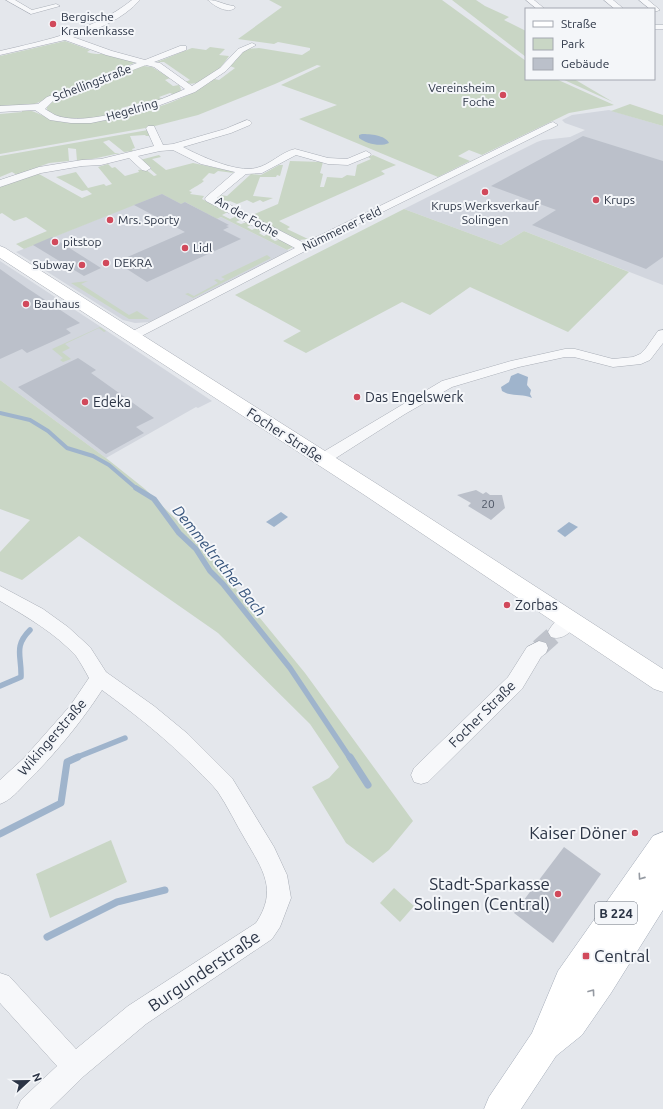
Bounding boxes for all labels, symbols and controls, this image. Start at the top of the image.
legend [525,8,655,80]
place label: Bergische Krankenkasse [61,10,134,37]
text: Straße [561,17,597,30]
marker: Bergische Krankenkasse [48,19,58,29]
text: Park [561,37,585,50]
text: Gebäude [561,57,609,70]
street label: Schellingstraße [51,62,133,103]
place label: Vereinsheim Foche [428,81,495,108]
marker: Vereinsheim Foche [498,90,508,100]
street label: Hegelring [105,96,159,123]
marker: Krups Werksverkauf Solingen [480,187,490,197]
place label: Krups [604,193,635,206]
street label: An der Foche [213,194,281,239]
marker: Krups [591,195,601,205]
place label: Krups Werksverkauf Solingen [431,199,539,226]
street label: Nümmener Feld [300,204,384,253]
place label: Mrs. Sporty [118,213,179,226]
marker: Mrs. Sporty [105,215,115,225]
place label: pitstop [63,235,102,248]
marker: pitstop [50,237,60,247]
place label: Lidl [193,241,212,254]
marker: Lidl [180,243,190,253]
place label: DEKRA [114,256,152,269]
place label: Subway [33,258,74,271]
marker: DEKRA [101,258,111,268]
marker: Subway [77,260,87,270]
place label: Bauhaus [34,297,80,310]
marker: Bauhaus [21,299,31,309]
place label: Das Engelswerk [365,389,464,405]
marker: Das Engelswerk [352,392,362,402]
place label: Edeka [93,394,131,410]
marker: Edeka [80,397,90,407]
street label: Focher Straße [244,404,326,466]
house number: 20 [481,497,495,510]
water label: Demmeltrather Bach [169,502,269,620]
place label: Zorbas [515,597,558,613]
marker: Zorbas [502,600,512,610]
street label: Focher Straße [445,677,519,751]
street label: Wikingerstraße [14,695,90,779]
place label: Kaiser Döner [529,823,628,842]
marker: Kaiser Döner [630,828,640,838]
one-way arrow [638,873,646,880]
place label: Stadt-Sparkasse Solingen (Central) [414,874,550,914]
marker: Stadt-Sparkasse Solingen (Central) [553,889,563,899]
road number: B 224 [595,902,637,924]
street label: Burgunderstraße [144,926,263,1015]
place label: Central [594,946,650,965]
marker: Central [581,951,591,961]
one-way arrow [588,989,595,996]
north arrow [8,1061,48,1101]
text: N [30,1071,44,1083]

